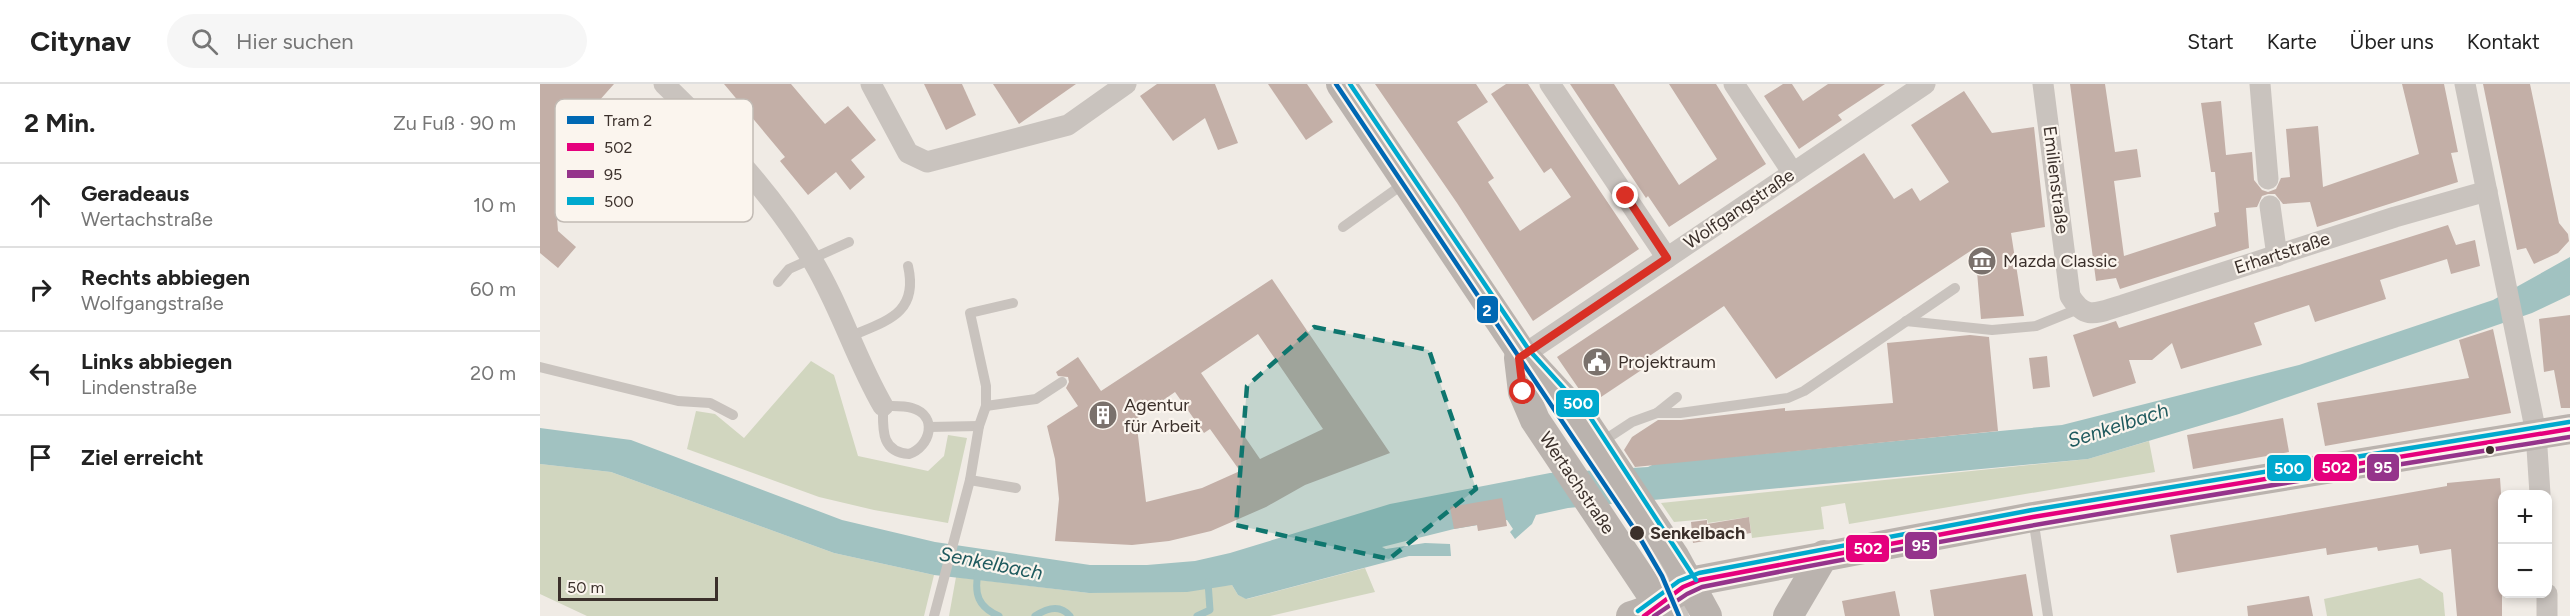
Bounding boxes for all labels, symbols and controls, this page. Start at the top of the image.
search box [167,14,587,68]
text: Citynav [30,24,131,58]
icon: search [188,25,221,58]
text: Hier suchen [236,28,354,55]
text: Start [2187,29,2234,54]
text: Karte [2267,29,2317,54]
text: Über uns [2350,29,2434,54]
text: Kontakt [2467,29,2540,54]
legend [555,99,753,222]
text: 2 Min. [24,107,96,139]
text: Zu Fuß · 90 m [393,111,516,135]
text: Tram 2 [604,111,652,130]
street label: Emilienstraße [2038,125,2074,235]
text: 502 [604,138,632,157]
street label: Wolfgangstraße [1680,164,1798,254]
text: 95 [604,165,622,184]
text: Geradeaus [81,180,189,207]
route end [1612,182,1638,208]
icon: ahead [24,189,57,222]
text: 500 [604,192,634,211]
text: 10 m [473,193,516,217]
text: Wertachstraße [81,207,213,231]
street label: Erhartstraße [2231,227,2333,279]
museum icon: Mazda Classic [1966,245,1998,277]
place label: Mazda Classic [2003,250,2117,272]
text: Rechts abbiegen [81,264,250,291]
icon: right [24,273,57,306]
text: 60 m [470,277,516,301]
text: Wolfgangstraße [81,291,224,315]
line badge: 2 [1476,295,1499,324]
text: 2 [1482,301,1492,320]
public building icon: Projektraum [1581,346,1613,378]
text: Links abbiegen [81,348,232,375]
place label: Projektraum [1618,351,1716,373]
icon: left [24,357,57,390]
text: 20 m [470,361,516,385]
text: Lindenstraße [81,375,197,399]
route start [1509,378,1535,404]
line badge: 500 [1555,389,1600,418]
place label: Agentur für Arbeit [1124,394,1201,437]
text: 500 [1563,394,1593,413]
water label: Senkelbach [2064,397,2172,453]
building icon: Agentur für Arbeit [1087,399,1119,431]
street label: Wertachstraße [1535,428,1619,538]
icon: arrive [24,441,57,474]
text: Ziel erreicht [81,444,204,471]
unlabelled marker [2484,444,2496,456]
line badge: 502 [2313,453,2358,482]
line badge: 95 [2366,453,2400,482]
line badge: 500 [2266,454,2312,482]
text: 502 [2322,458,2350,477]
text: 95 [2374,458,2392,477]
text: 500 [2274,459,2304,478]
map controls [2498,490,2552,598]
button: + [2498,490,2552,544]
place label: Senkelbach [1650,522,1745,544]
marker: Senkelbach [1628,524,1646,542]
line badge: 95 [1904,531,1938,560]
line badge: 502 [1845,534,1890,563]
text: 95 [1912,536,1930,555]
text: 502 [1854,539,1882,558]
water label: Senkelbach [937,541,1045,585]
button: − [2498,544,2552,598]
scale bar [558,574,718,602]
text: 50 m [567,578,604,597]

